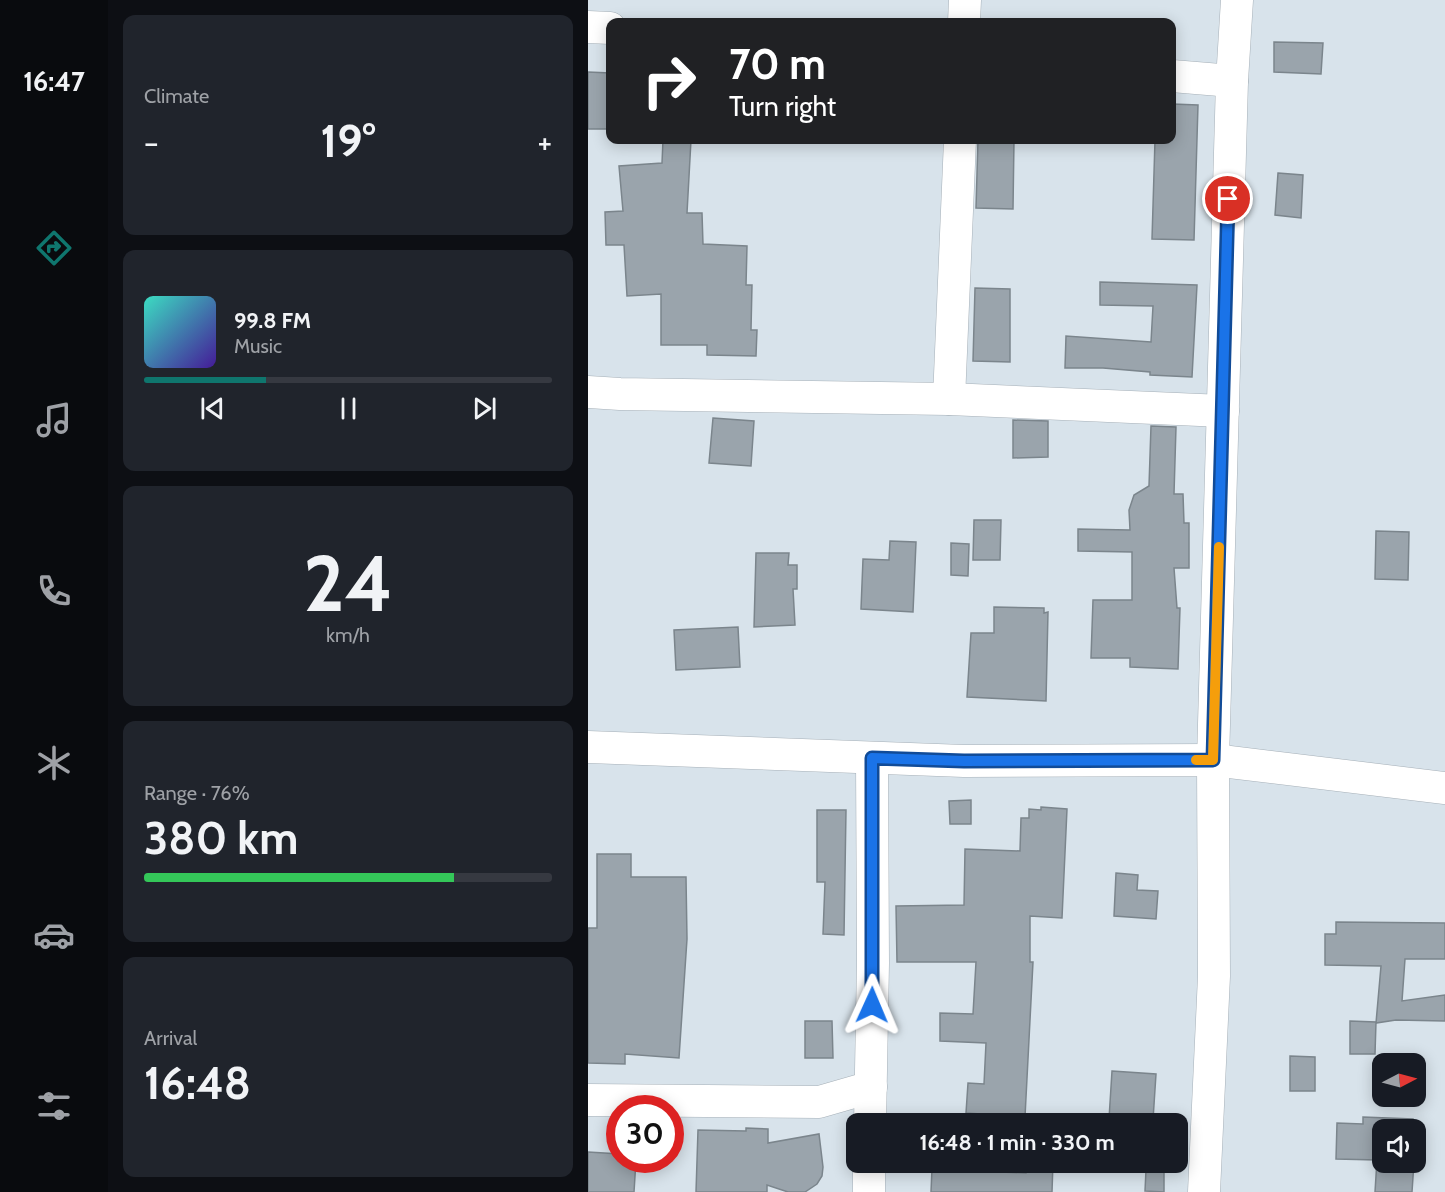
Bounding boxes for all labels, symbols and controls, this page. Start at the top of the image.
text: 70 m [729,38,826,90]
icon: right [630,42,708,120]
text: 16:47 [23,65,85,98]
text: Climate [144,84,209,108]
text: Turn right [729,90,836,123]
text: 19° [321,114,375,168]
text: − [144,122,159,162]
text: + [537,122,552,162]
pin [1202,173,1253,224]
icon: arrive [1211,182,1244,215]
icon: directions [33,227,75,269]
text: 99.8 FM [234,307,311,334]
text: Music [234,334,282,358]
icon: previous [196,392,229,425]
icon: pause [332,392,365,425]
icon: next [468,392,501,425]
icon: music [33,399,75,441]
text: 24 [303,536,393,631]
icon: phone [33,570,75,612]
text: km/h [326,623,370,647]
icon: climate [33,742,75,784]
text: Range · 76% [144,781,250,805]
text: 380 km [144,811,298,865]
icon: car [33,914,75,956]
position arrow [840,973,904,1037]
text: Arrival [144,1026,197,1050]
north arrow [1372,1053,1426,1107]
map controls [1372,1053,1426,1173]
text: 16:48 [144,1056,251,1110]
icon: filters [33,1085,75,1127]
speed limit sign: 30 [606,1095,684,1173]
button: sound [1372,1119,1426,1173]
text: 16:48 · 1 min · 330 m [919,1129,1115,1156]

